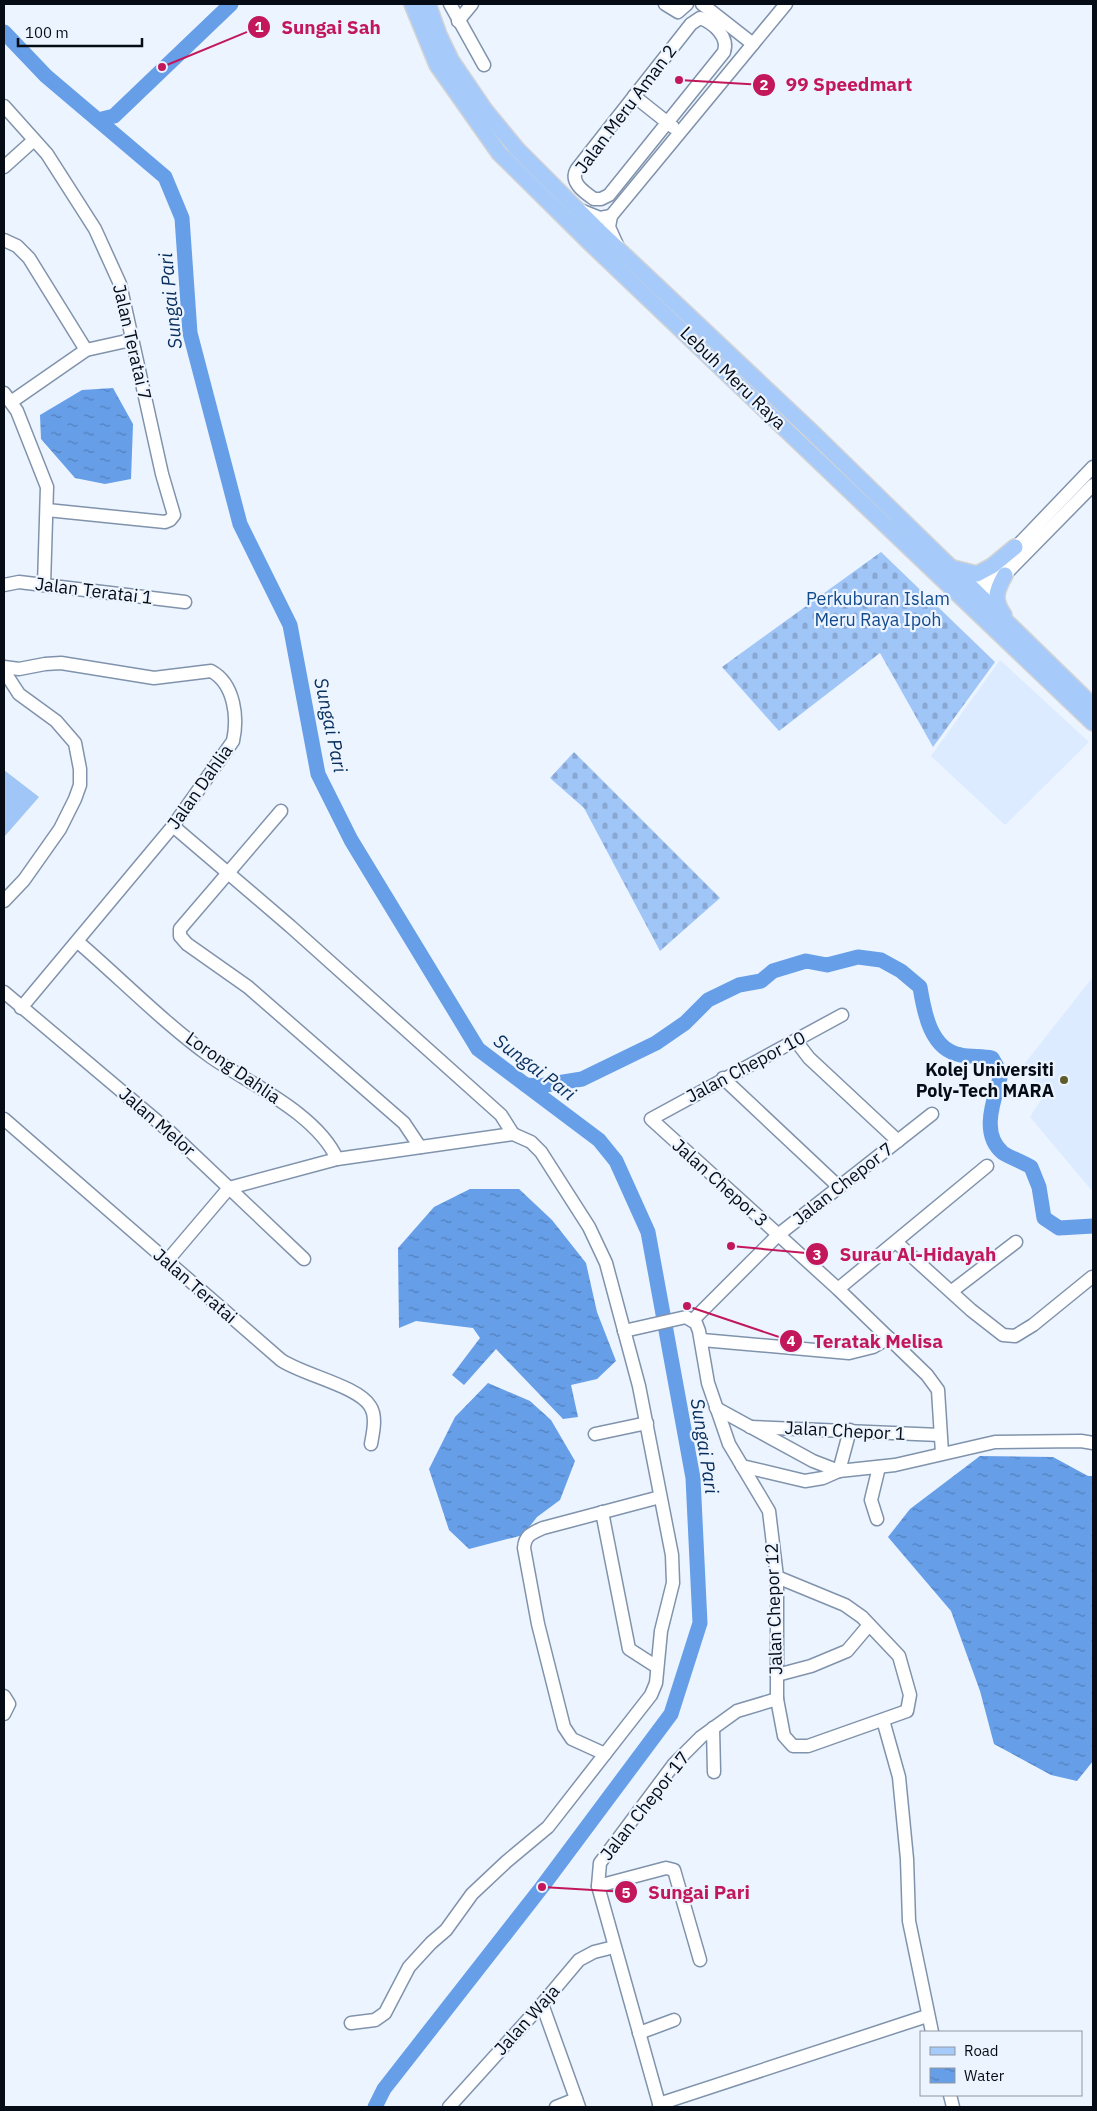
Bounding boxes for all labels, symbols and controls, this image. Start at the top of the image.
callout: Sungai Sah [246,10,391,44]
scale bar [18,15,141,47]
text: Sungai Sah [281,15,381,39]
text: 1 [254,17,264,36]
text: 100 m [25,23,69,42]
street label: Jalan Meru Aman 2 [570,40,682,178]
callout: 99 Speedmart [751,68,923,102]
text: 99 Speedmart [786,72,912,96]
text: 2 [759,75,769,94]
water label: Sungai Pari [153,251,187,350]
street label: Jalan Teratai 7 [108,282,157,402]
street label: Lebuh Meru Raya [675,321,791,434]
street label: Jalan Teratai 1 [34,572,154,609]
park label: Perkuburan Islam Meru Raya Ipoh [806,587,950,631]
water label: Sungai Pari [309,675,353,776]
street label: Jalan Dahlia [162,739,238,834]
street label: Jalan Chepor 10 [682,1025,809,1108]
street label: Lorong Dahlia [181,1027,285,1109]
water label: Sungai Pari [489,1028,582,1106]
place label: Kolej Universiti Poly-Tech MARA [916,1058,1054,1102]
marker: Kolej Universiti Poly-Tech MARA [1058,1074,1070,1086]
street label: Jalan Melor [114,1082,201,1161]
street label: Jalan Chepor 3 [668,1134,773,1232]
street label: Jalan Chepor 7 [788,1137,898,1230]
callout: Surau Al-Hidayah [805,1237,1006,1271]
text: Surau Al-Hidayah [840,1242,996,1266]
street label: Jalan Teratai [149,1243,242,1328]
text: 3 [812,1245,822,1264]
callout: Teratak Melisa [778,1324,953,1358]
text: Teratak Melisa [813,1329,943,1353]
text: 4 [786,1331,796,1350]
water label: Sungai Pari [686,1396,725,1496]
street label: Jalan Chepor 1 [784,1416,906,1445]
street label: Jalan Chepor 12 [760,1543,787,1675]
street label: Jalan Chepor 17 [595,1747,694,1865]
callout: Sungai Pari [613,1875,760,1909]
text: Sungai Pari [648,1880,750,1904]
text: 5 [621,1883,631,1902]
street label: Jalan Waja [489,1979,565,2060]
legend [920,2031,1082,2096]
text: Road [964,2041,999,2060]
text: Water [964,2066,1005,2085]

